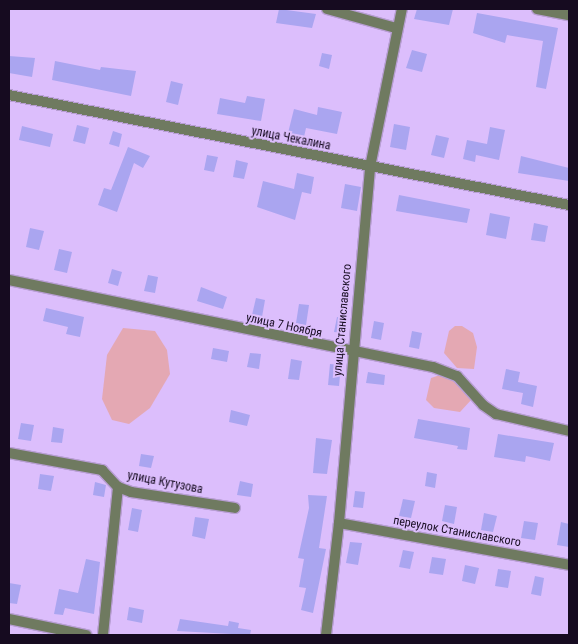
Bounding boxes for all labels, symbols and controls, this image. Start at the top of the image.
street label: улица Чекалина [250,124,332,154]
street label: улица Станиславского [331,263,355,377]
street label: улица 7 Ноября [245,311,323,341]
street label: улица Кутузова [126,469,204,497]
street label: переулок Станиславского [392,514,522,550]

